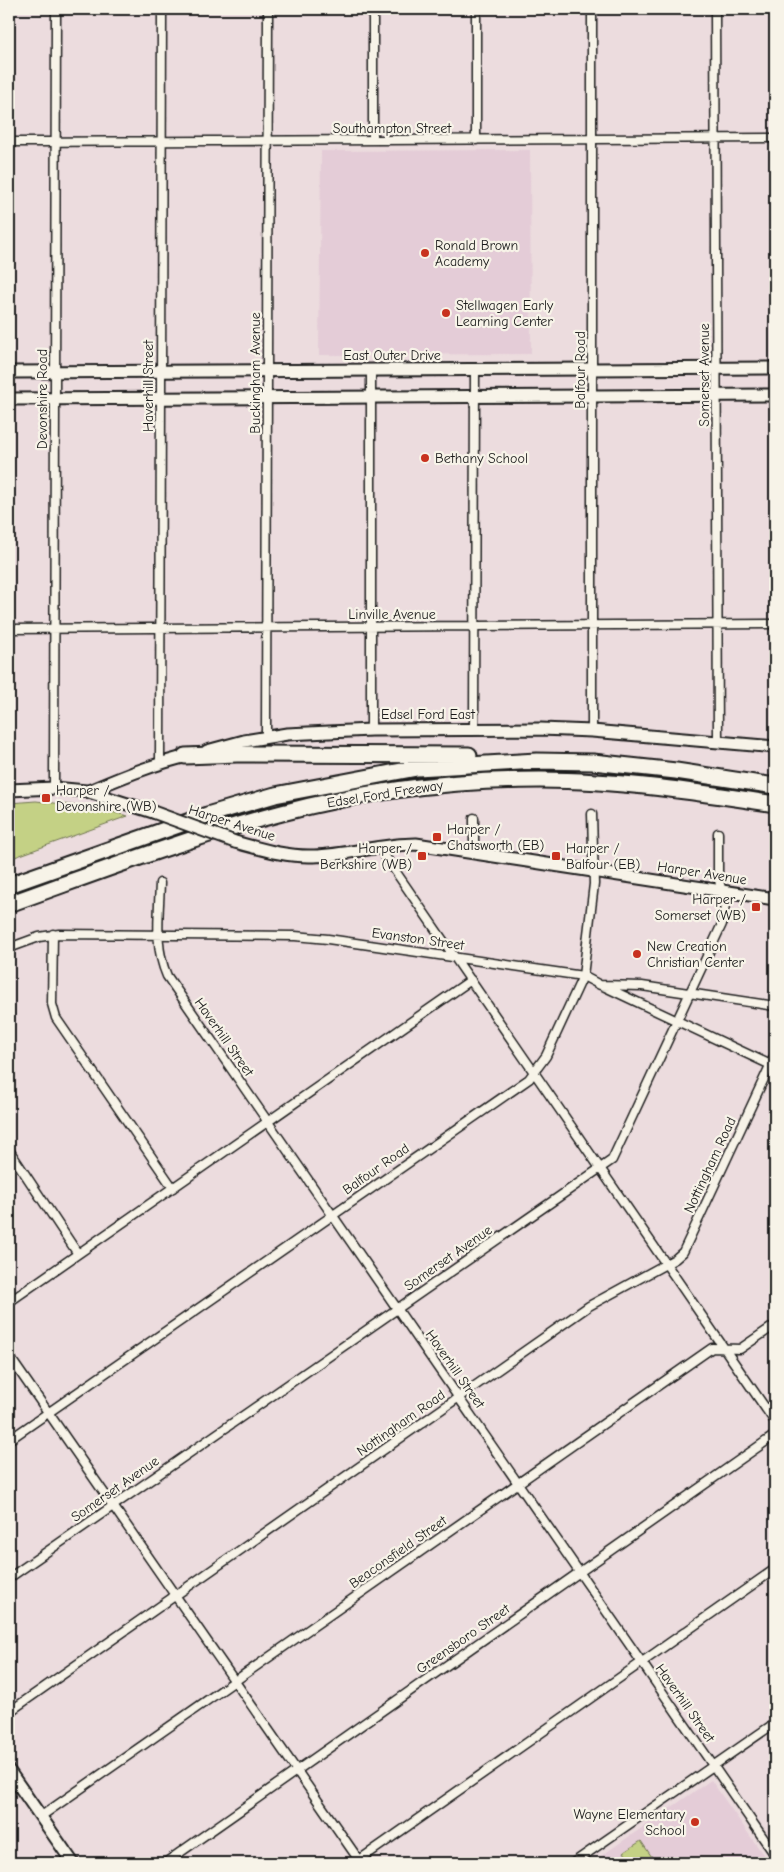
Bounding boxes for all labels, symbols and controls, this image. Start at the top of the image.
street label: Southampton Street [333,120,452,137]
place label: Ronald Brown Academy [435,237,518,270]
marker: Ronald Brown Academy [419,247,431,259]
place label: Stellwagen Early Learning Center [456,297,554,330]
marker: Stellwagen Early Learning Center [440,307,452,319]
street label: Buckingham Avenue [247,312,264,434]
street label: Somerset Avenue [696,323,713,427]
street label: Balfour Road [572,331,589,409]
street label: Haverhill Street [140,339,157,432]
street label: East Outer Drive [343,347,441,364]
street label: Devonshire Road [34,349,51,449]
place label: Bethany School [435,450,528,467]
marker: Bethany School [419,452,431,464]
street label: Linville Avenue [348,606,436,623]
street label: Edsel Ford East [381,706,476,723]
street label: Edsel Ford Freeway [326,776,445,812]
place label: Harper / Devonshire (WB) [56,782,157,815]
marker: Harper / Devonshire (WB) [40,792,52,804]
street label: Harper Avenue [186,801,278,845]
place label: Harper / Chatsworth (EB) [447,821,544,854]
marker: Harper / Chatsworth (EB) [431,831,443,843]
place label: Harper / Berkshire (WB) [320,840,412,873]
place label: Harper / Balfour (EB) [566,840,640,873]
marker: Harper / Berkshire (WB) [416,850,428,862]
marker: Harper / Balfour (EB) [550,850,562,862]
street label: Harper Avenue [656,858,748,888]
place label: Harper / Somerset (WB) [655,891,746,924]
marker: Harper / Somerset (WB) [750,901,762,913]
street label: Evanston Street [371,924,466,954]
place label: New Creation Christian Center [647,938,744,971]
marker: New Creation Christian Center [631,948,643,960]
street label: Haverhill Street [191,994,258,1080]
street label: Nottingham Road [680,1114,740,1216]
street label: Balfour Road [339,1140,413,1198]
street label: Somerset Avenue [401,1221,495,1295]
street label: Haverhill Street [422,1326,489,1412]
street label: Nottingham Road [354,1386,448,1460]
street label: Somerset Avenue [68,1452,162,1526]
street label: Beaconsfield Street [346,1511,451,1592]
street label: Greensboro Street [413,1600,514,1678]
street label: Haverhill Street [652,1660,719,1746]
place label: Wayne Elementary School [573,1806,686,1839]
marker: Wayne Elementary School [689,1816,701,1828]

